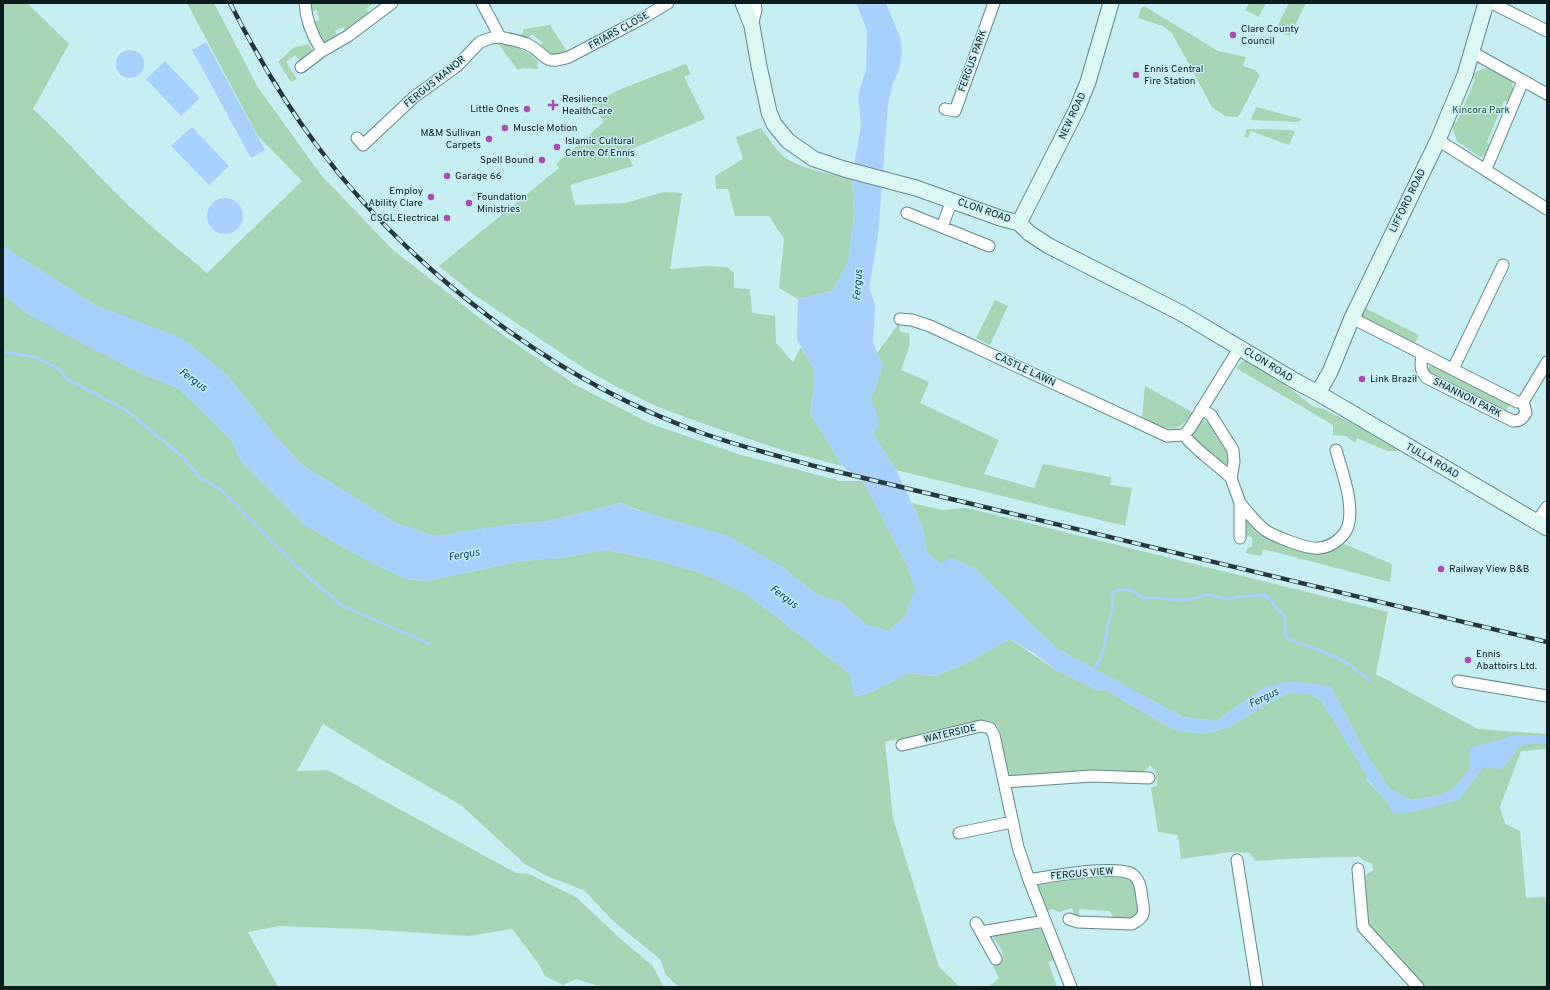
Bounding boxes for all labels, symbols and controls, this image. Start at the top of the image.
street label: FRIARS CLOSE [586,9,652,53]
place label: Clare County Council [1241,23,1299,48]
street label: FERGUS PARK [956,28,990,94]
marker: Clare County Council [1228,30,1238,40]
street label: FERGUS MANOR [402,53,468,111]
place label: Ennis Central Fire Station [1144,63,1203,88]
marker: Ennis Central Fire Station [1131,70,1141,80]
street label: NEW ROAD [1056,90,1090,142]
place label: Resilience HealthCare [562,93,612,118]
marker: Resilience HealthCare [547,99,559,111]
place label: Little Ones [470,103,519,116]
marker: Little Ones [522,104,532,114]
park label: Kincora Park [1452,104,1510,117]
place label: Muscle Motion [513,122,577,135]
marker: Muscle Motion [500,123,510,133]
place label: M&M Sullivan Carpets [420,127,481,152]
marker: M&M Sullivan Carpets [484,134,494,144]
place label: Islamic Cultural Centre Of Ennis [565,135,635,160]
marker: Islamic Cultural Centre Of Ennis [552,142,562,152]
place label: Spell Bound [480,154,534,167]
marker: Spell Bound [537,155,547,165]
street label: LIFFORD ROAD [1387,167,1429,235]
place label: Garage 66 [455,170,502,183]
marker: Garage 66 [442,171,452,181]
place label: Employ Ability Clare [368,185,423,210]
place label: Foundation Ministries [477,191,527,216]
marker: Employ Ability Clare [426,192,436,202]
street label: CLON ROAD [956,196,1013,226]
marker: Foundation Ministries [464,198,474,208]
place label: CSGL Electrical [370,212,439,225]
marker: CSGL Electrical [442,213,452,223]
water label: Fergus [850,268,866,301]
street label: CLON ROAD [1241,345,1295,385]
street label: CASTLE LAWN [992,350,1058,390]
water label: Fergus [176,365,211,396]
place label: Link Brazil [1370,373,1417,386]
marker: Link Brazil [1357,374,1367,384]
street label: SHANNON PARK [1431,375,1504,421]
street label: TULLA ROAD [1403,440,1461,482]
water label: Fergus [447,545,482,565]
place label: Railway View B&B [1449,563,1529,576]
marker: Railway View B&B [1436,564,1446,574]
water label: Fergus [767,582,802,613]
place label: Ennis Abattoirs Ltd. [1476,648,1537,673]
marker: Ennis Abattoirs Ltd. [1463,655,1473,665]
water label: Fergus [1247,684,1282,711]
street label: WATERSIDE [923,722,977,746]
street label: FERGUS VIEW [1050,865,1114,883]

